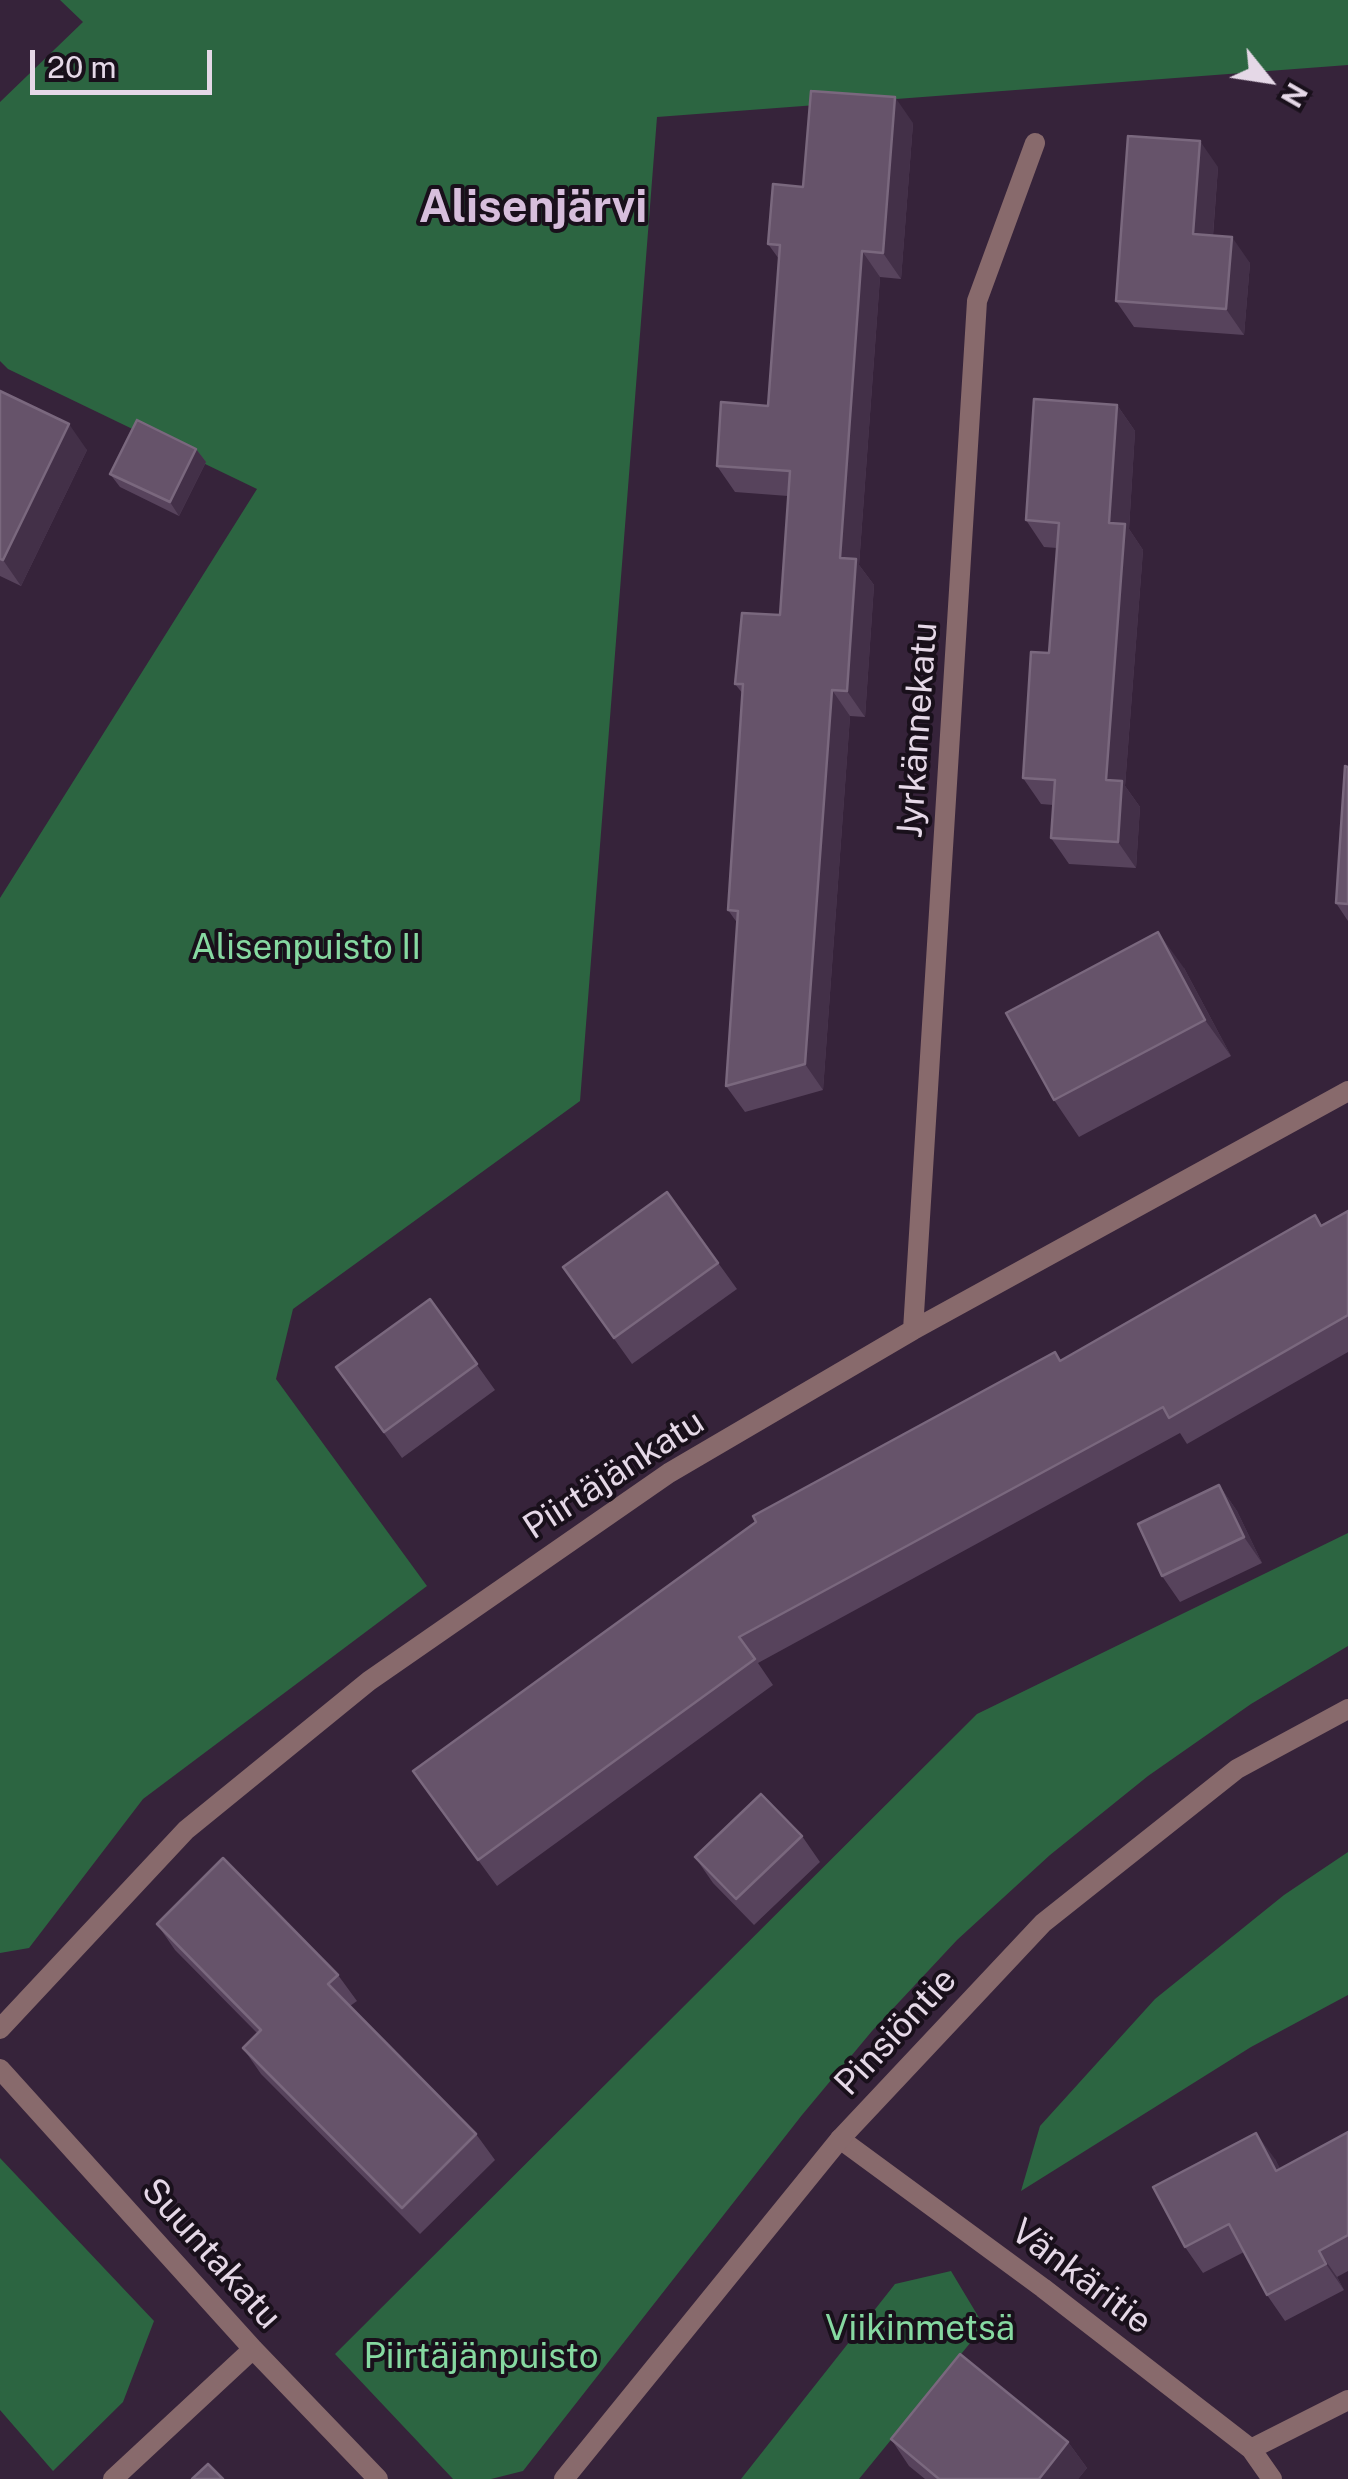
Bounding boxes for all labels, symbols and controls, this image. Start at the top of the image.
scale bar [35,30,218,92]
north arrow [1218,30,1318,130]
text: 20 m [47,49,116,85]
text: N [1275,78,1314,113]
district label: Alisenjärvi [419,181,647,235]
street label: Jyrkännekatu [890,621,946,839]
park label: Alisenpuisto II [191,927,421,969]
street label: Piirtäjänkatu [516,1401,712,1549]
street label: Pinsiöntie [826,1960,966,2104]
street label: Suuntakatu [132,2170,290,2338]
street label: Vänkäritie [1003,2211,1159,2343]
park label: Viikinmetsä [825,2308,1015,2350]
park label: Piirtäjänpuisto [363,2336,599,2378]

